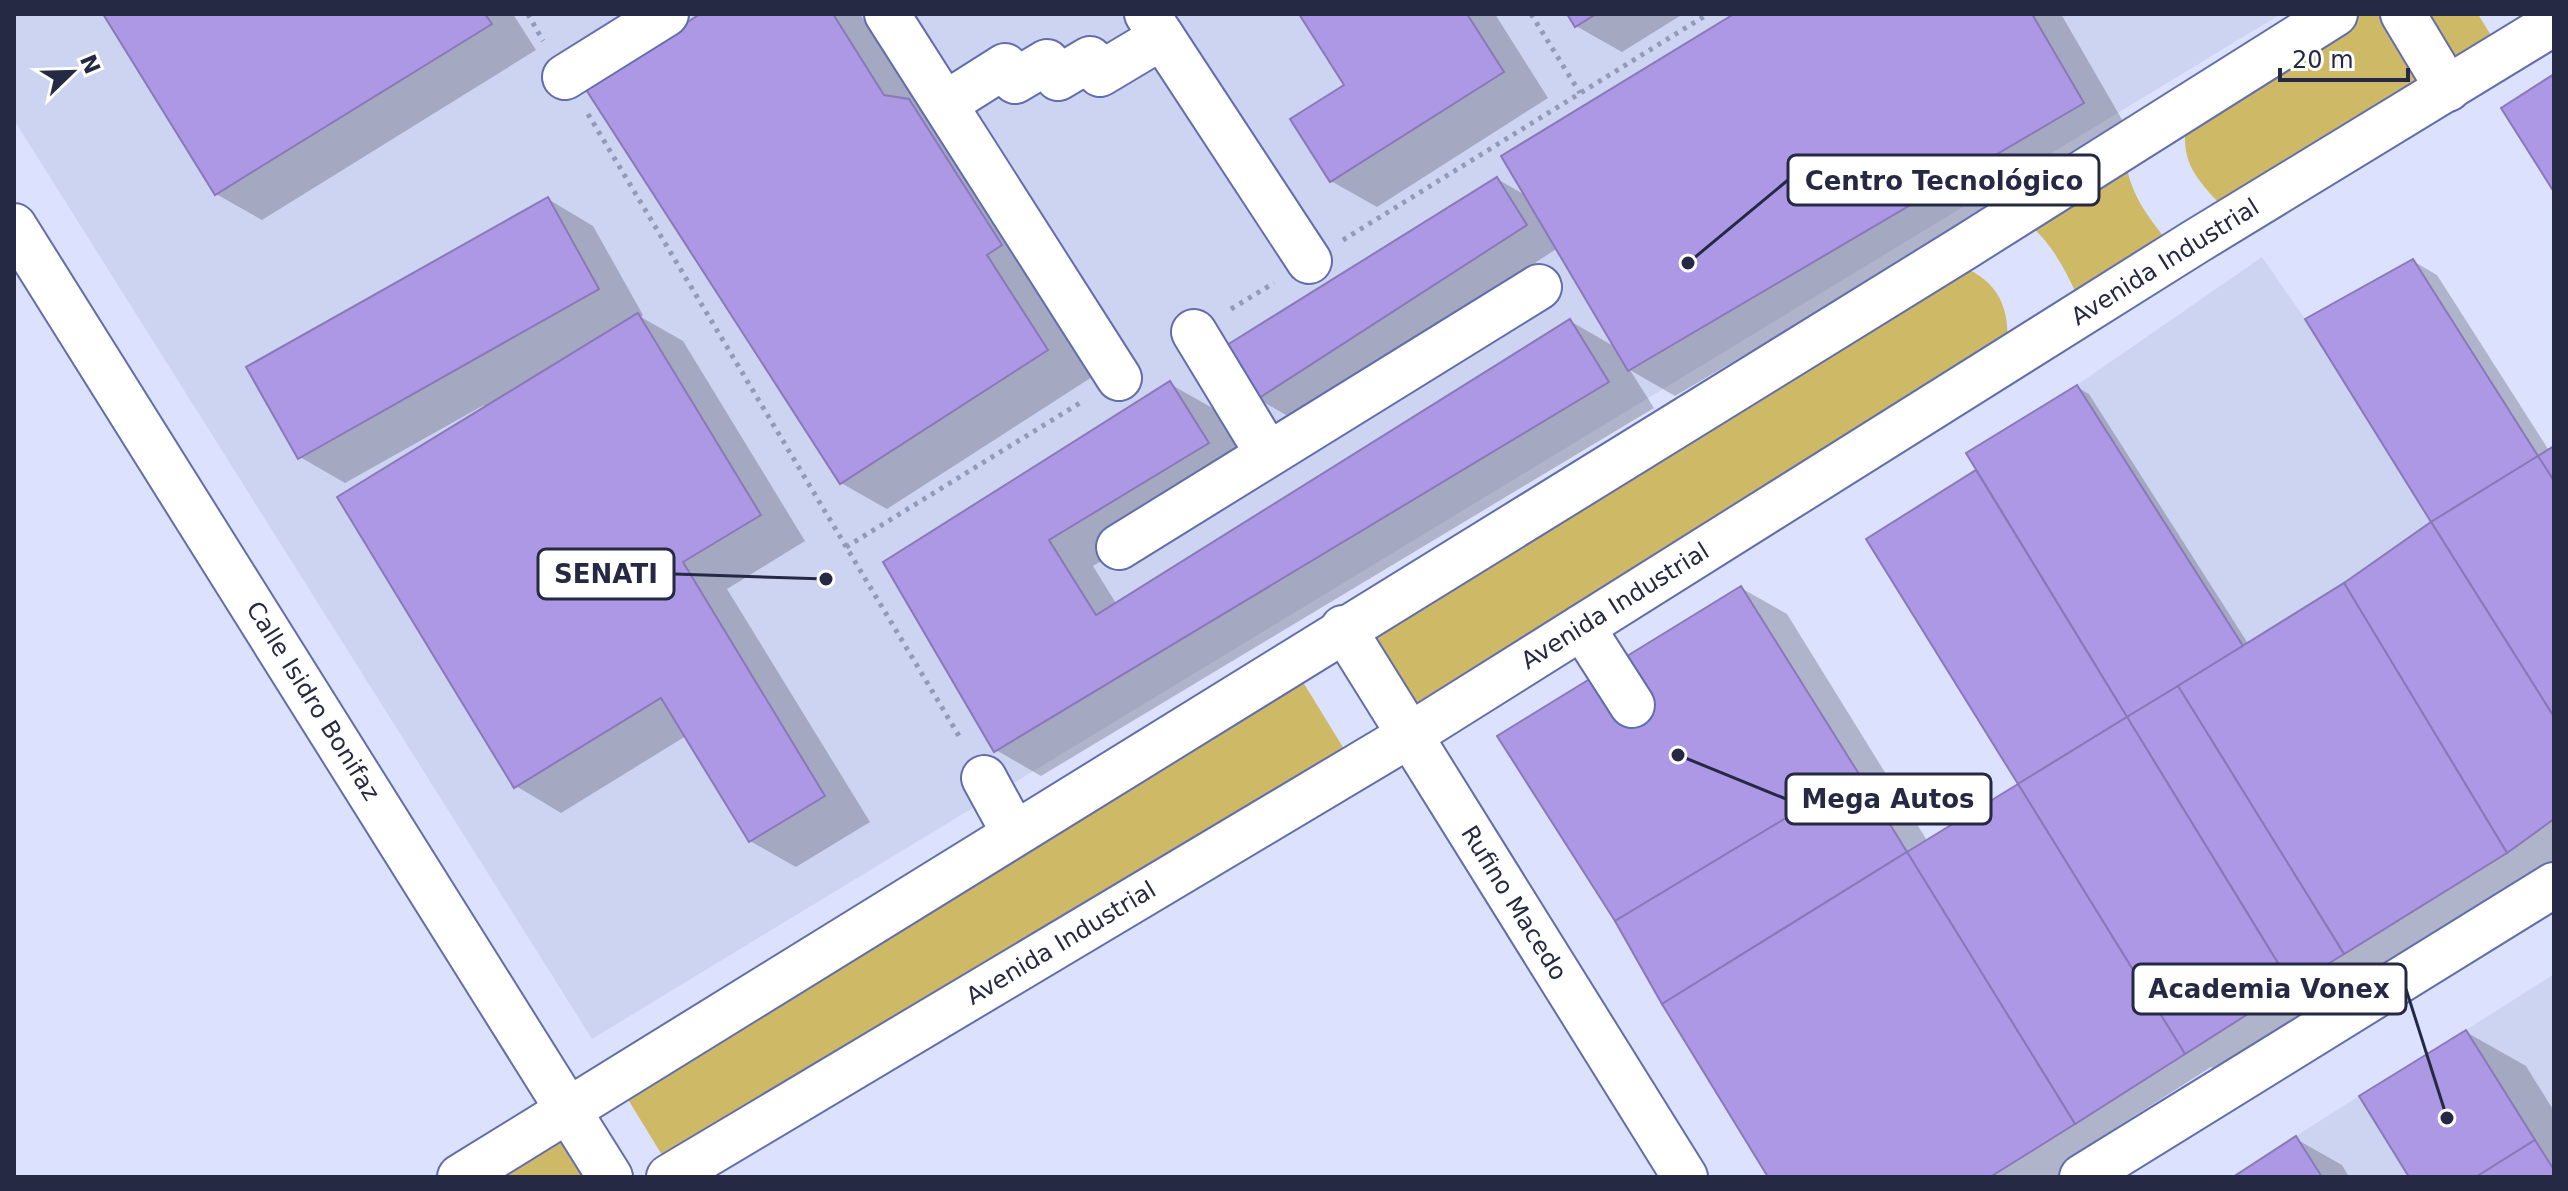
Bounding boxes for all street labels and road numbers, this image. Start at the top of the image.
street label: Avenida Industrial [2066,193,2264,331]
street label: Avenida Industrial [1516,537,1714,675]
street label: Calle Isidro Bonifaz [240,596,386,806]
street label: Rufino Macedo [1455,821,1573,985]
street label: Avenida Industrial [961,875,1161,1011]

